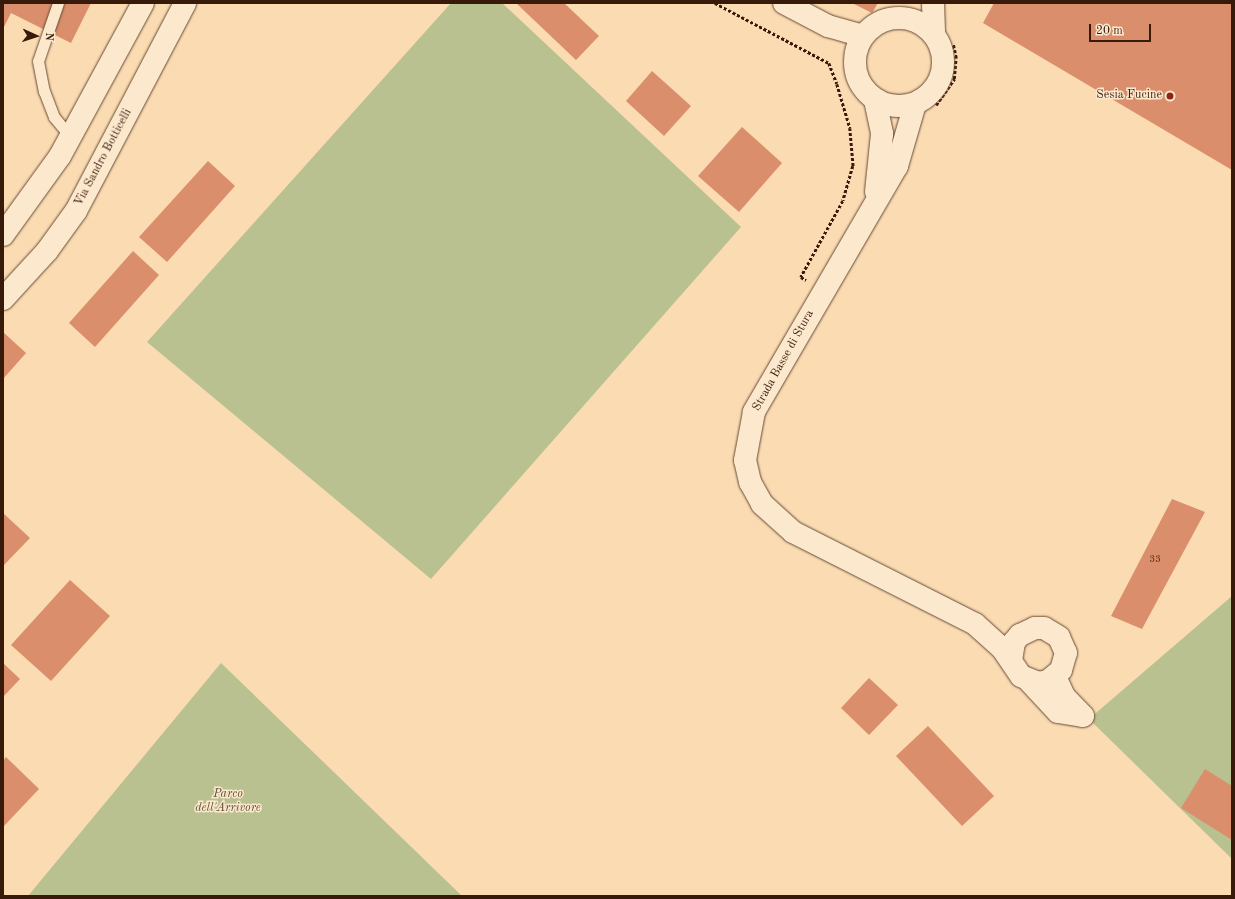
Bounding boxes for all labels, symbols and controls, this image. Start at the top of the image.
north arrow [16,16,56,56]
scale bar [1091,16,1153,42]
text: 20 m [1096,25,1123,37]
text: N [43,32,54,41]
place label: Sesia Fucine [1096,89,1162,103]
marker: Sesia Fucine [1165,91,1175,101]
street label: Via Sandro Botticelli [72,107,136,209]
street label: Strada Basse di Stura [750,308,818,414]
house number: 33 [1149,554,1161,566]
park label: Parco dell'Arrivore [195,788,261,816]

